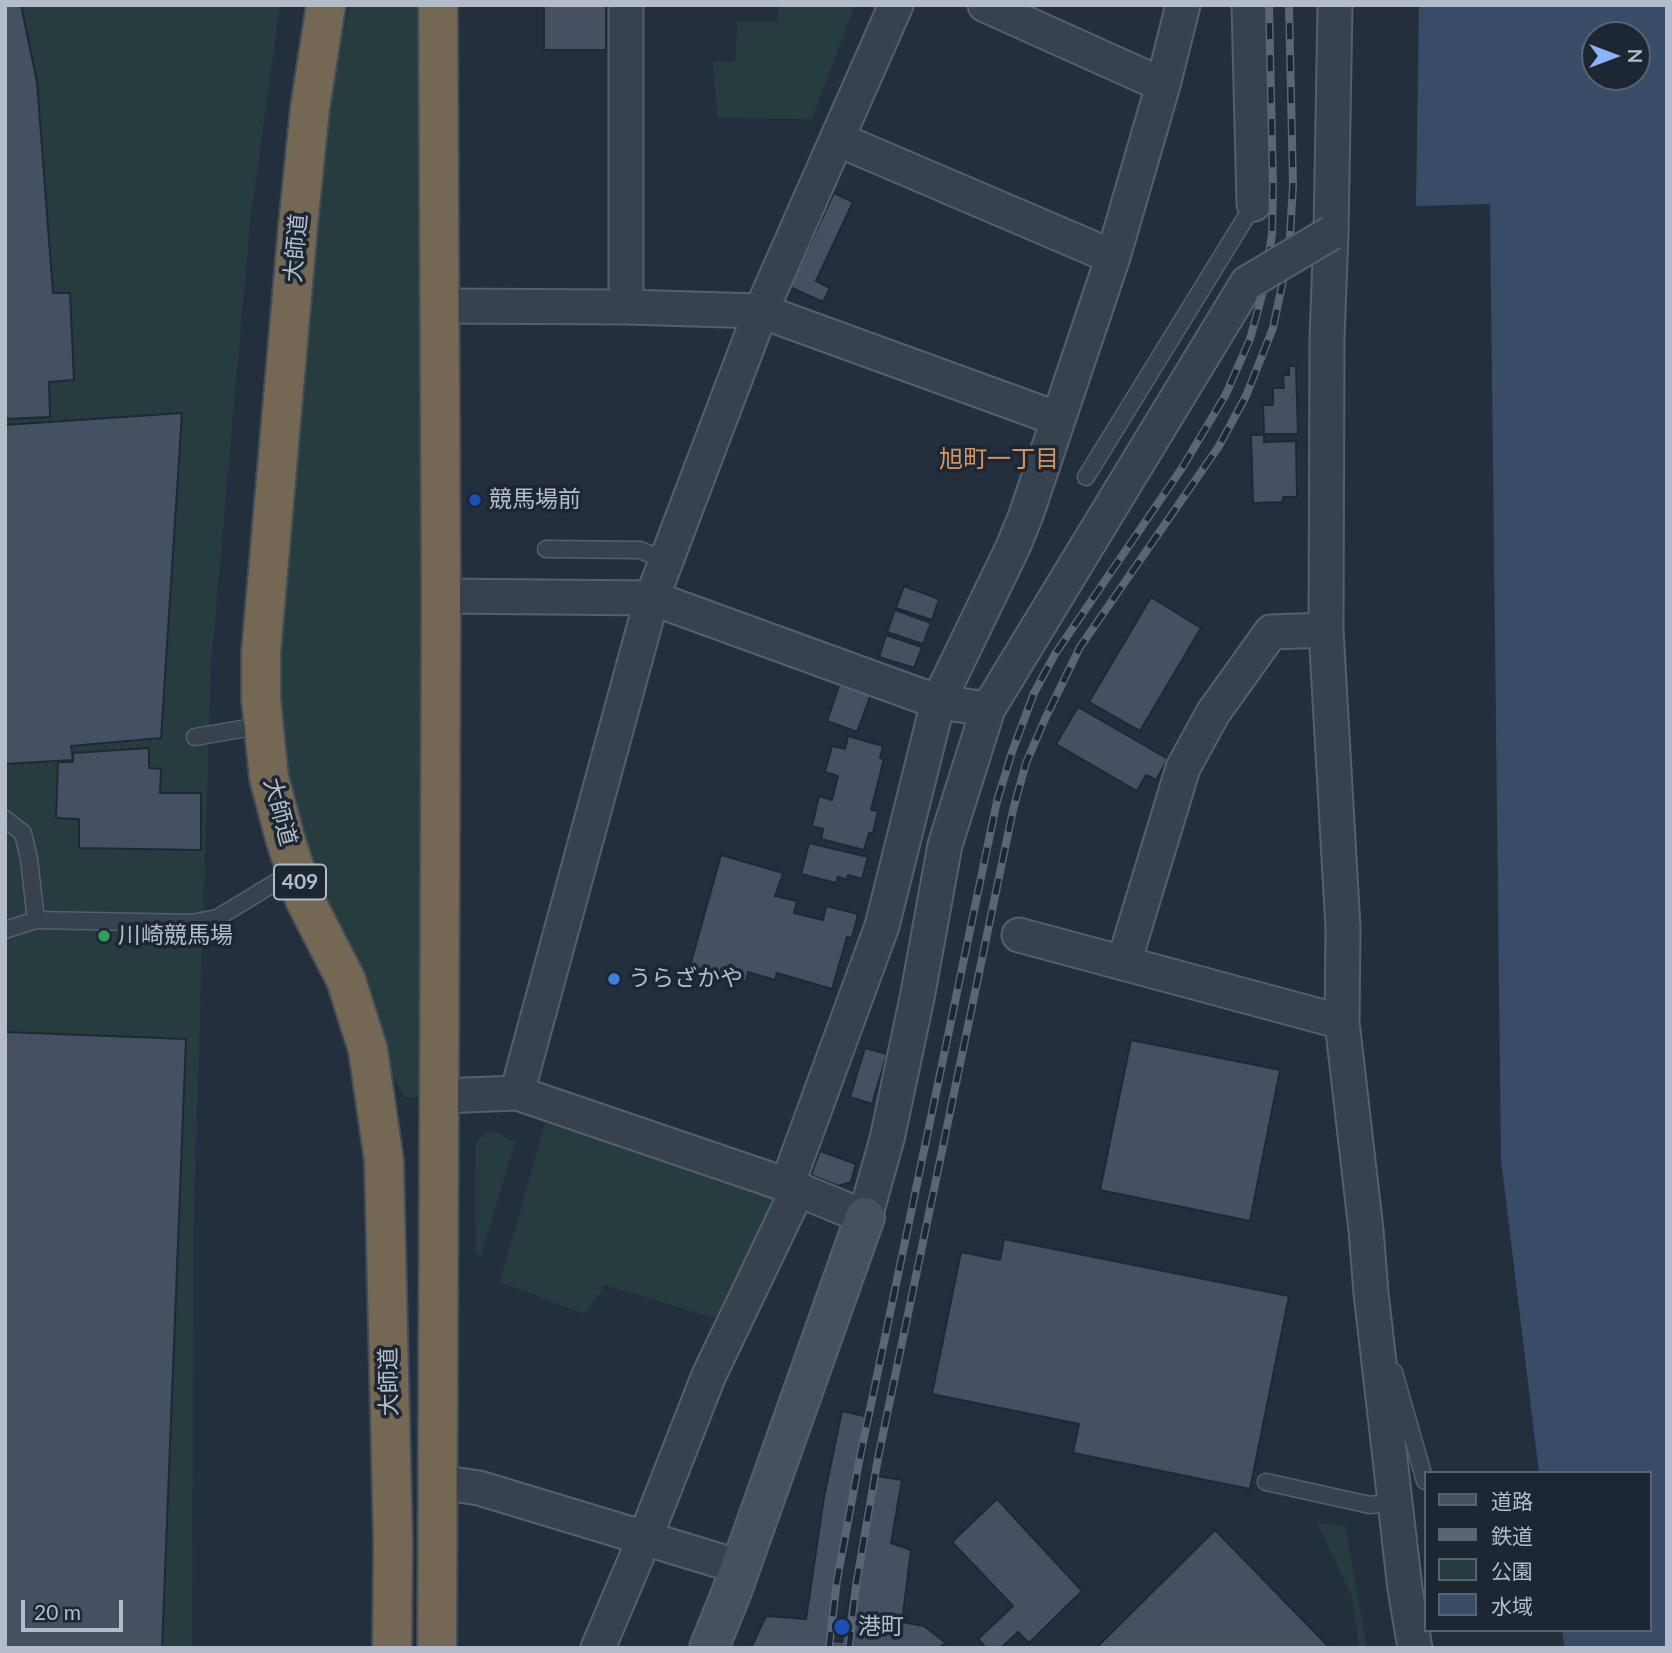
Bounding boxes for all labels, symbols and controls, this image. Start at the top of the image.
north arrow [1581,21,1651,91]
text: N [1624,49,1647,63]
street label: 大師道 [279,212,313,284]
district label: 旭町一丁目 [939,445,1059,473]
place label: 競馬場前 [489,486,581,514]
marker: 競馬場前 [467,492,483,508]
street label: 大師道 [258,775,302,849]
road number: 409 [274,864,326,900]
place label: 川崎競馬場 [118,922,233,950]
marker: 川崎競馬場 [96,928,112,944]
place label: うらざかや [628,965,743,993]
marker: うらざかや [606,971,622,987]
street label: 大師道 [375,1347,403,1417]
legend [1424,1471,1651,1632]
text: 道路 [1491,1488,1533,1513]
text: 鉄道 [1491,1523,1533,1548]
text: 公園 [1491,1558,1533,1583]
scale bar [24,1586,126,1630]
text: 水域 [1491,1593,1533,1618]
text: 20 m [34,1599,81,1624]
place label: 港町 [858,1613,904,1641]
marker: 港町 [832,1617,852,1637]

